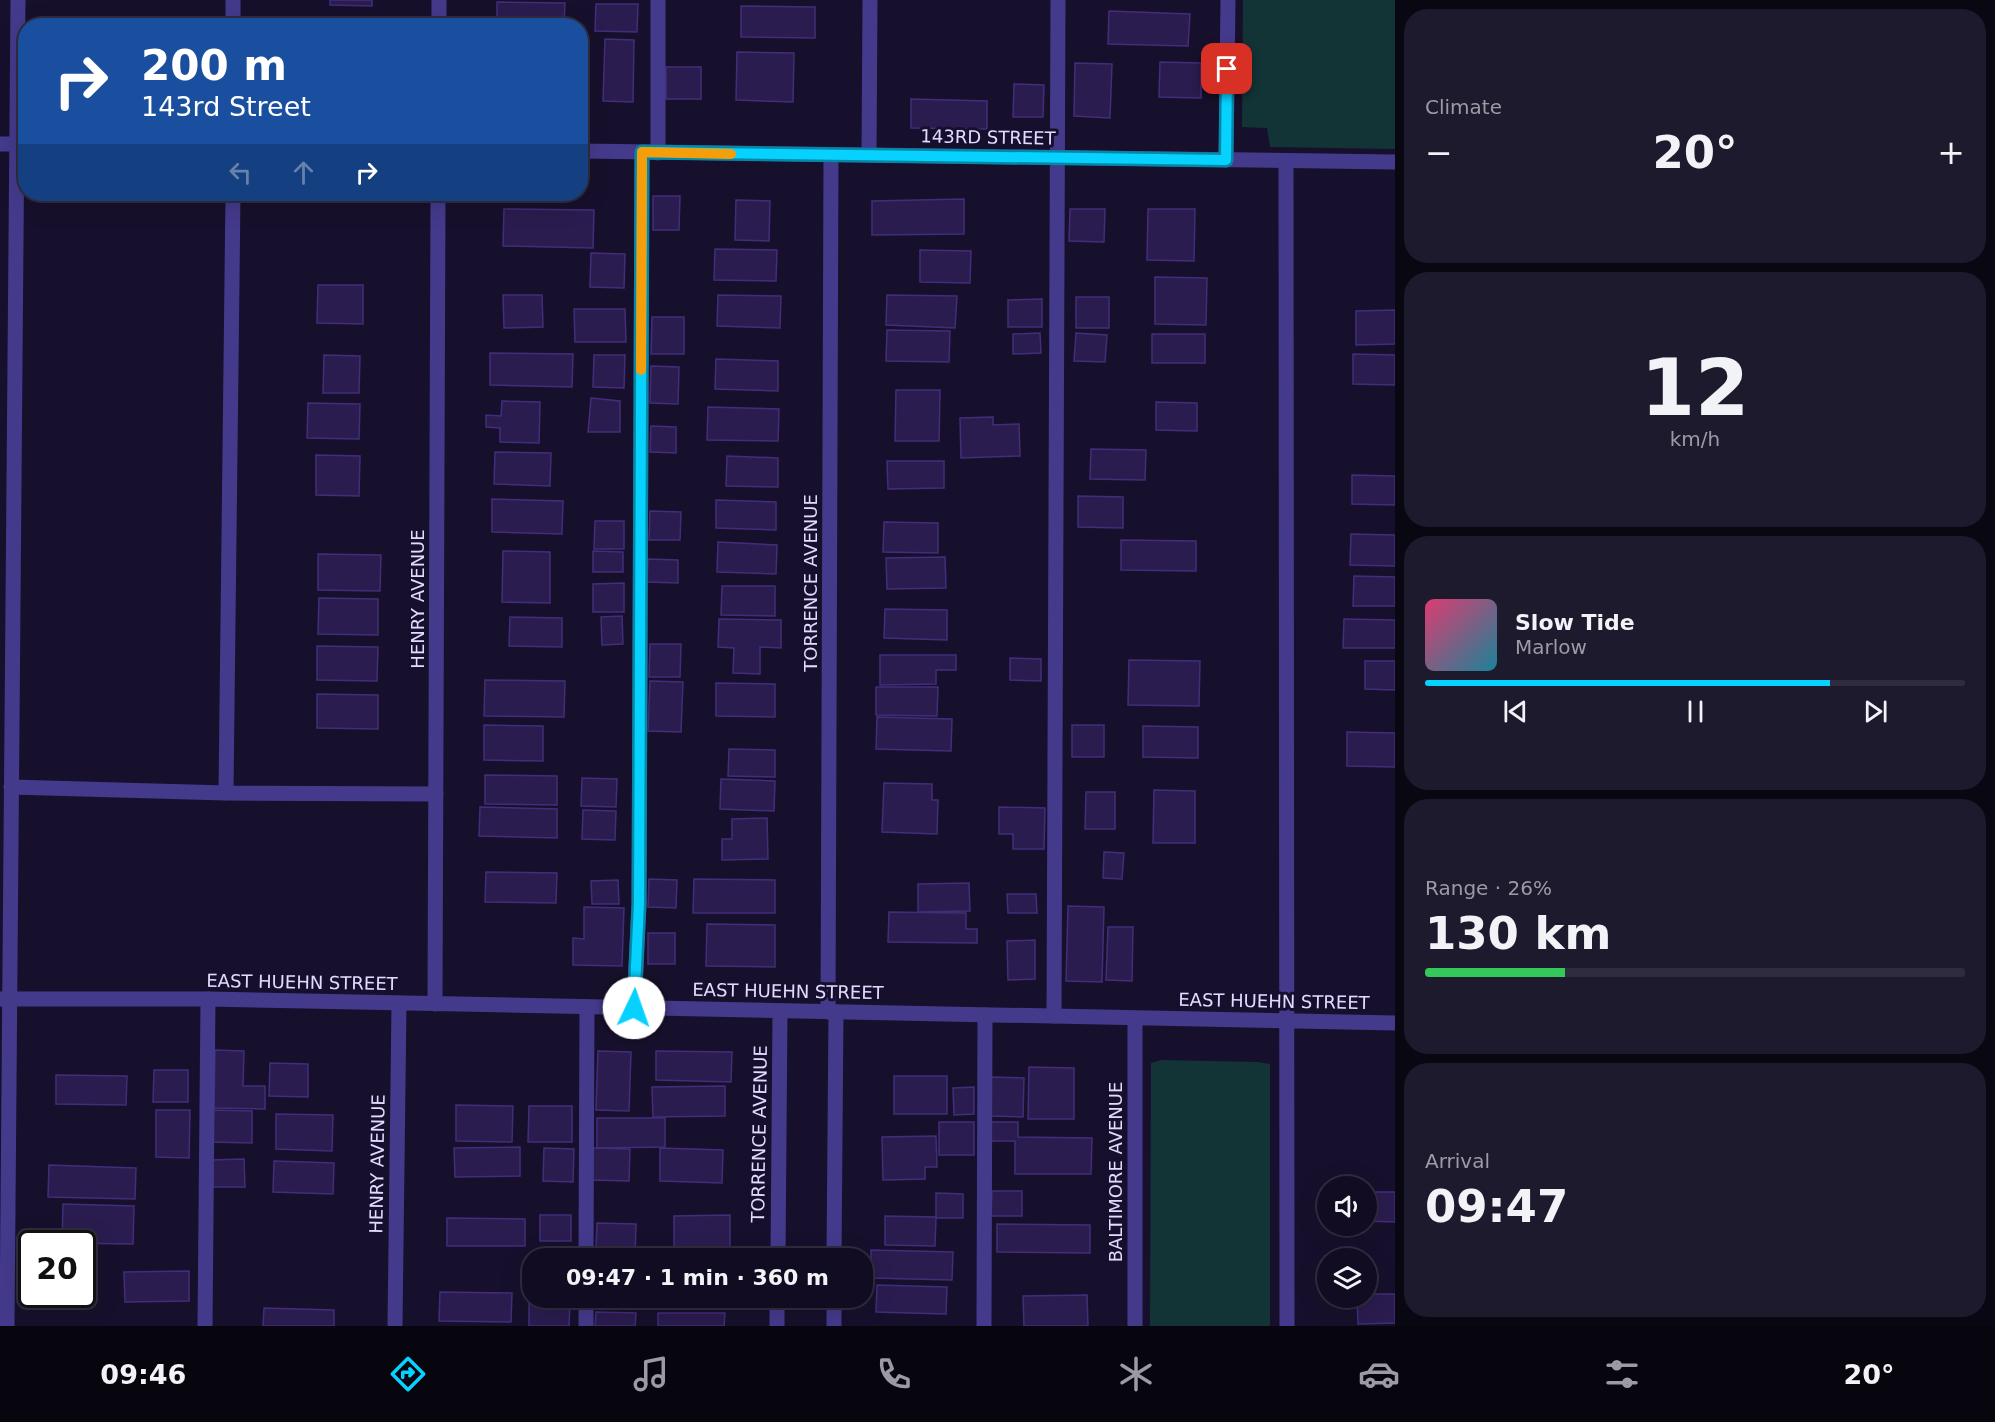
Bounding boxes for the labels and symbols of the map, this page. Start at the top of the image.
pin [1201,43,1252,94]
street label: 143RD STREET [920,125,1057,149]
street label: TORRENCE AVENUE [800,494,821,673]
street label: HENRY AVENUE [407,529,428,669]
street label: EAST HUEHN STREET [206,970,399,994]
position arrow [602,976,666,1040]
street label: EAST HUEHN STREET [692,979,885,1003]
street label: EAST HUEHN STREET [1178,989,1371,1013]
street label: TORRENCE AVENUE [747,1045,771,1224]
street label: BALTIMORE AVENUE [1105,1082,1126,1262]
street label: HENRY AVENUE [365,1094,389,1234]
speed limit sign: 20 [18,1230,96,1308]

